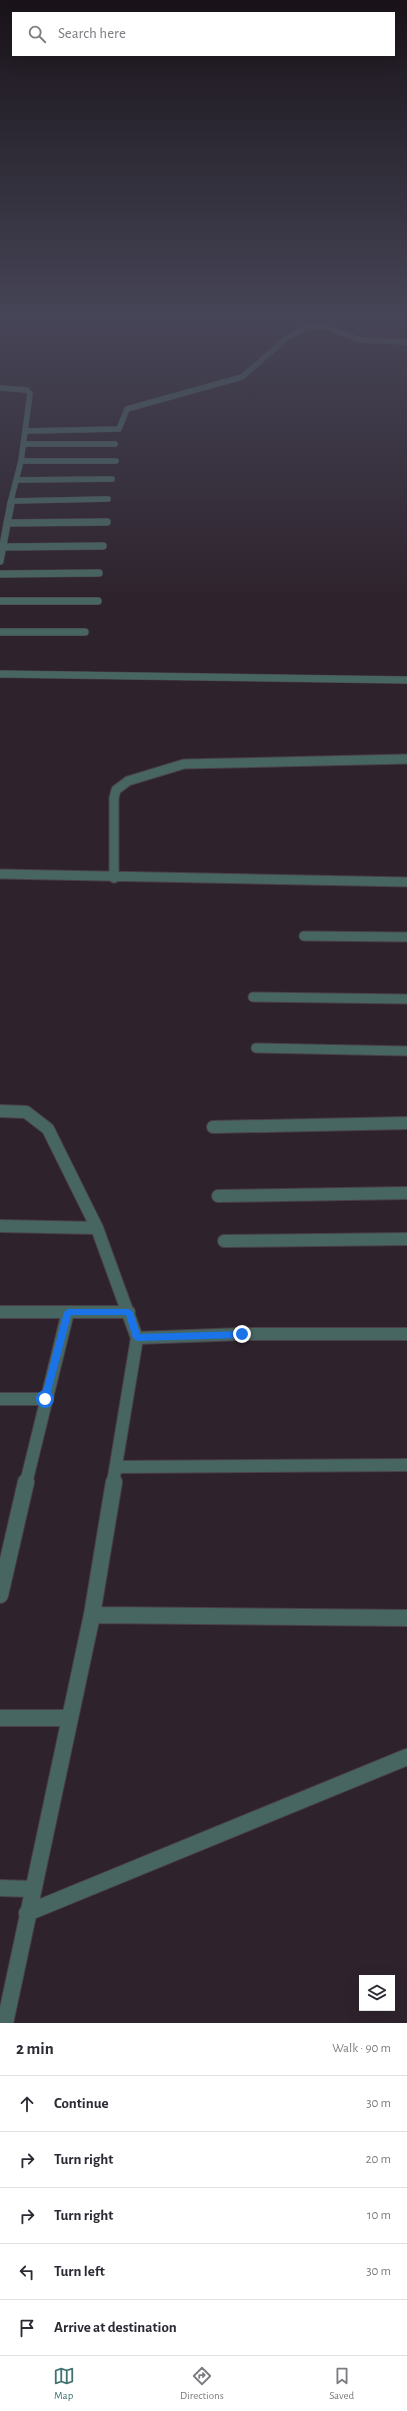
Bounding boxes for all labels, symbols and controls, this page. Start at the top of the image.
search box [12,12,395,56]
icon: search [26,23,48,45]
text: Search here [58,26,126,41]
route end [233,1325,251,1343]
route start [36,1390,54,1408]
map controls [359,1975,395,2011]
button: layers [359,1975,395,2011]
text: 2 min [16,2040,54,2057]
text: Walk · 90 m [332,2042,391,2055]
icon: ahead [16,2093,38,2115]
text: Continue [54,2096,109,2111]
text: 30 m [366,2097,391,2110]
icon: right [16,2149,38,2171]
text: Turn right [54,2152,113,2167]
text: 20 m [366,2153,391,2166]
icon: right [16,2205,38,2227]
text: Turn right [54,2208,113,2223]
text: 10 m [367,2209,391,2222]
icon: left [16,2261,38,2283]
text: Turn left [54,2264,105,2279]
text: 30 m [366,2265,391,2278]
icon: arrive [16,2317,38,2339]
text: Arrive at destination [54,2320,177,2335]
tab: Map [53,2365,75,2402]
tab: Directions [180,2365,224,2402]
tab: Saved [329,2365,354,2402]

